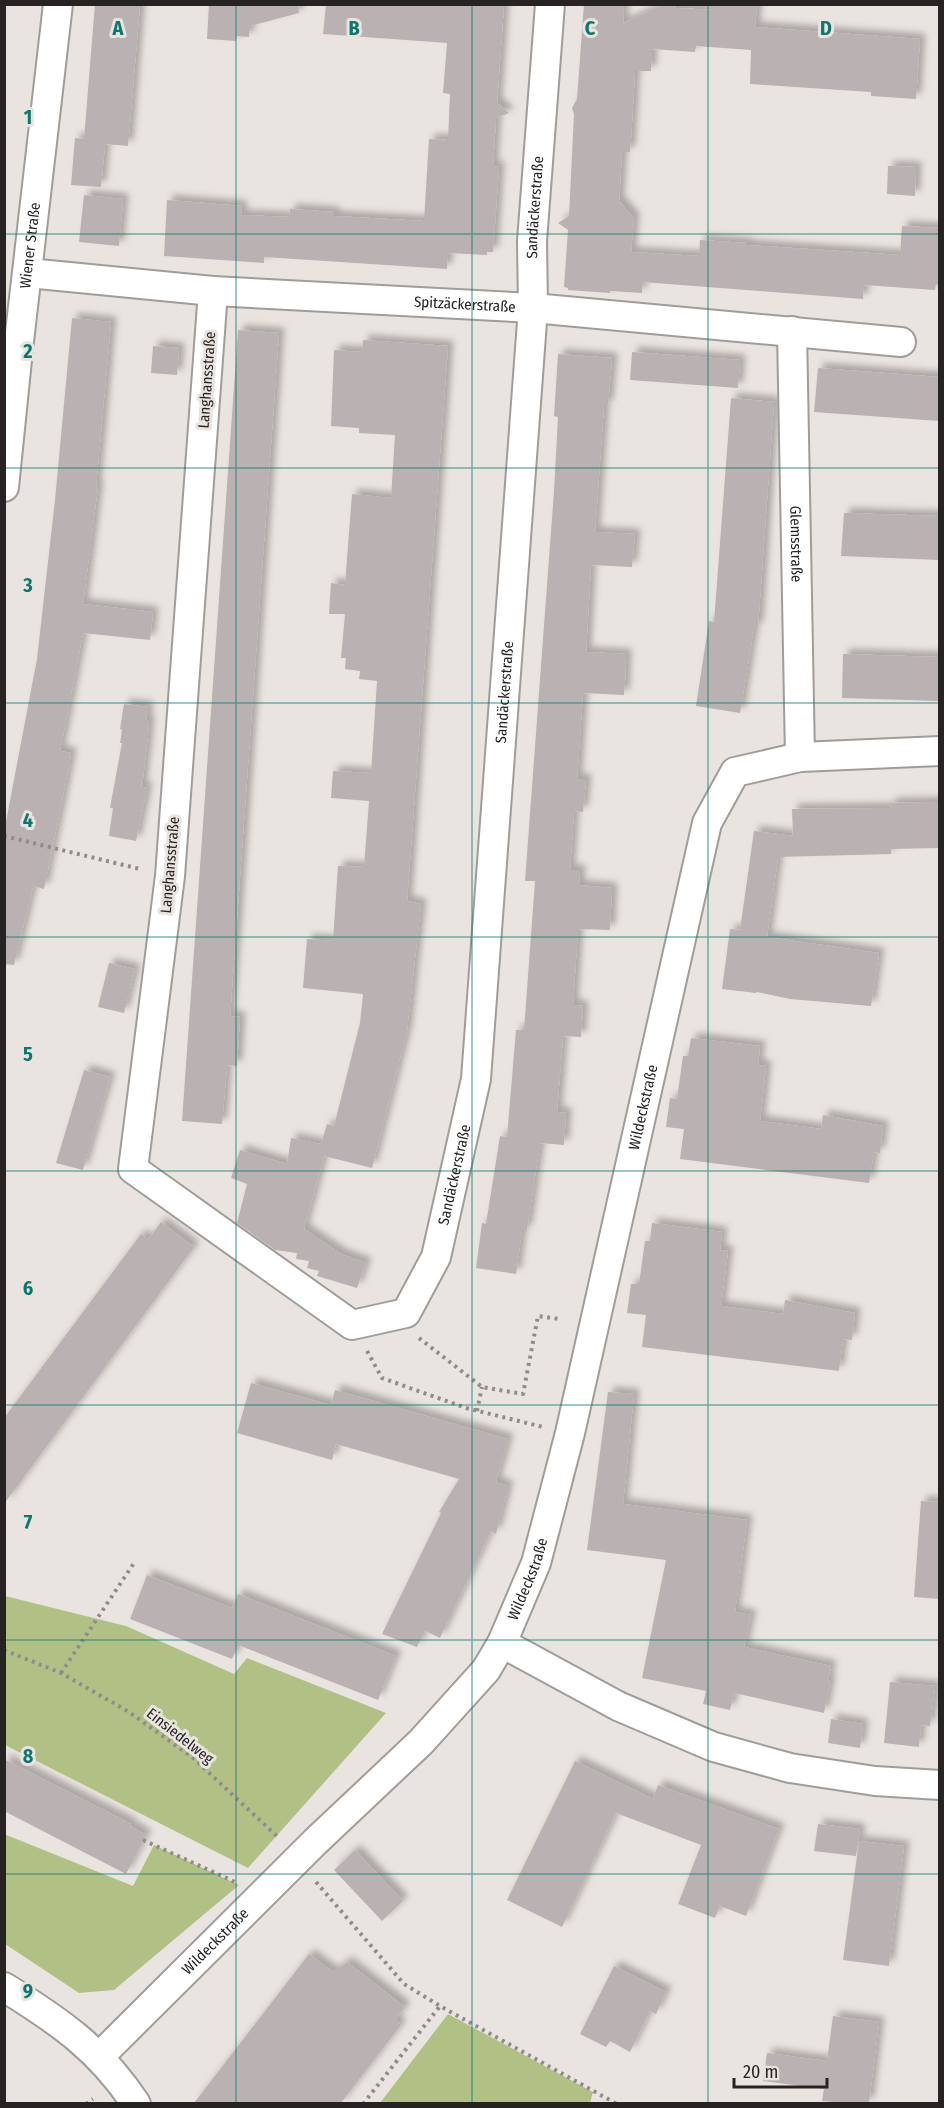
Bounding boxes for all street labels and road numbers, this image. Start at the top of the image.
street label: Sandäckerstraße [523,155,547,259]
street label: Wiener Straße [16,201,44,289]
street label: Spitzäckerstraße [413,293,516,316]
street label: Langhansstraße [195,331,219,429]
street label: Glemsstraße [786,505,806,582]
street label: Sandäckerstraße [492,640,517,744]
street label: Langhansstraße [157,816,183,914]
street label: Wildeckstraße [625,1063,661,1152]
street label: Sandäckerstraße [434,1123,475,1227]
street label: Wildeckstraße [504,1536,551,1623]
street label: Einsiedelweg [143,1704,217,1768]
street label: Wildeckstraße [178,1904,252,1978]

